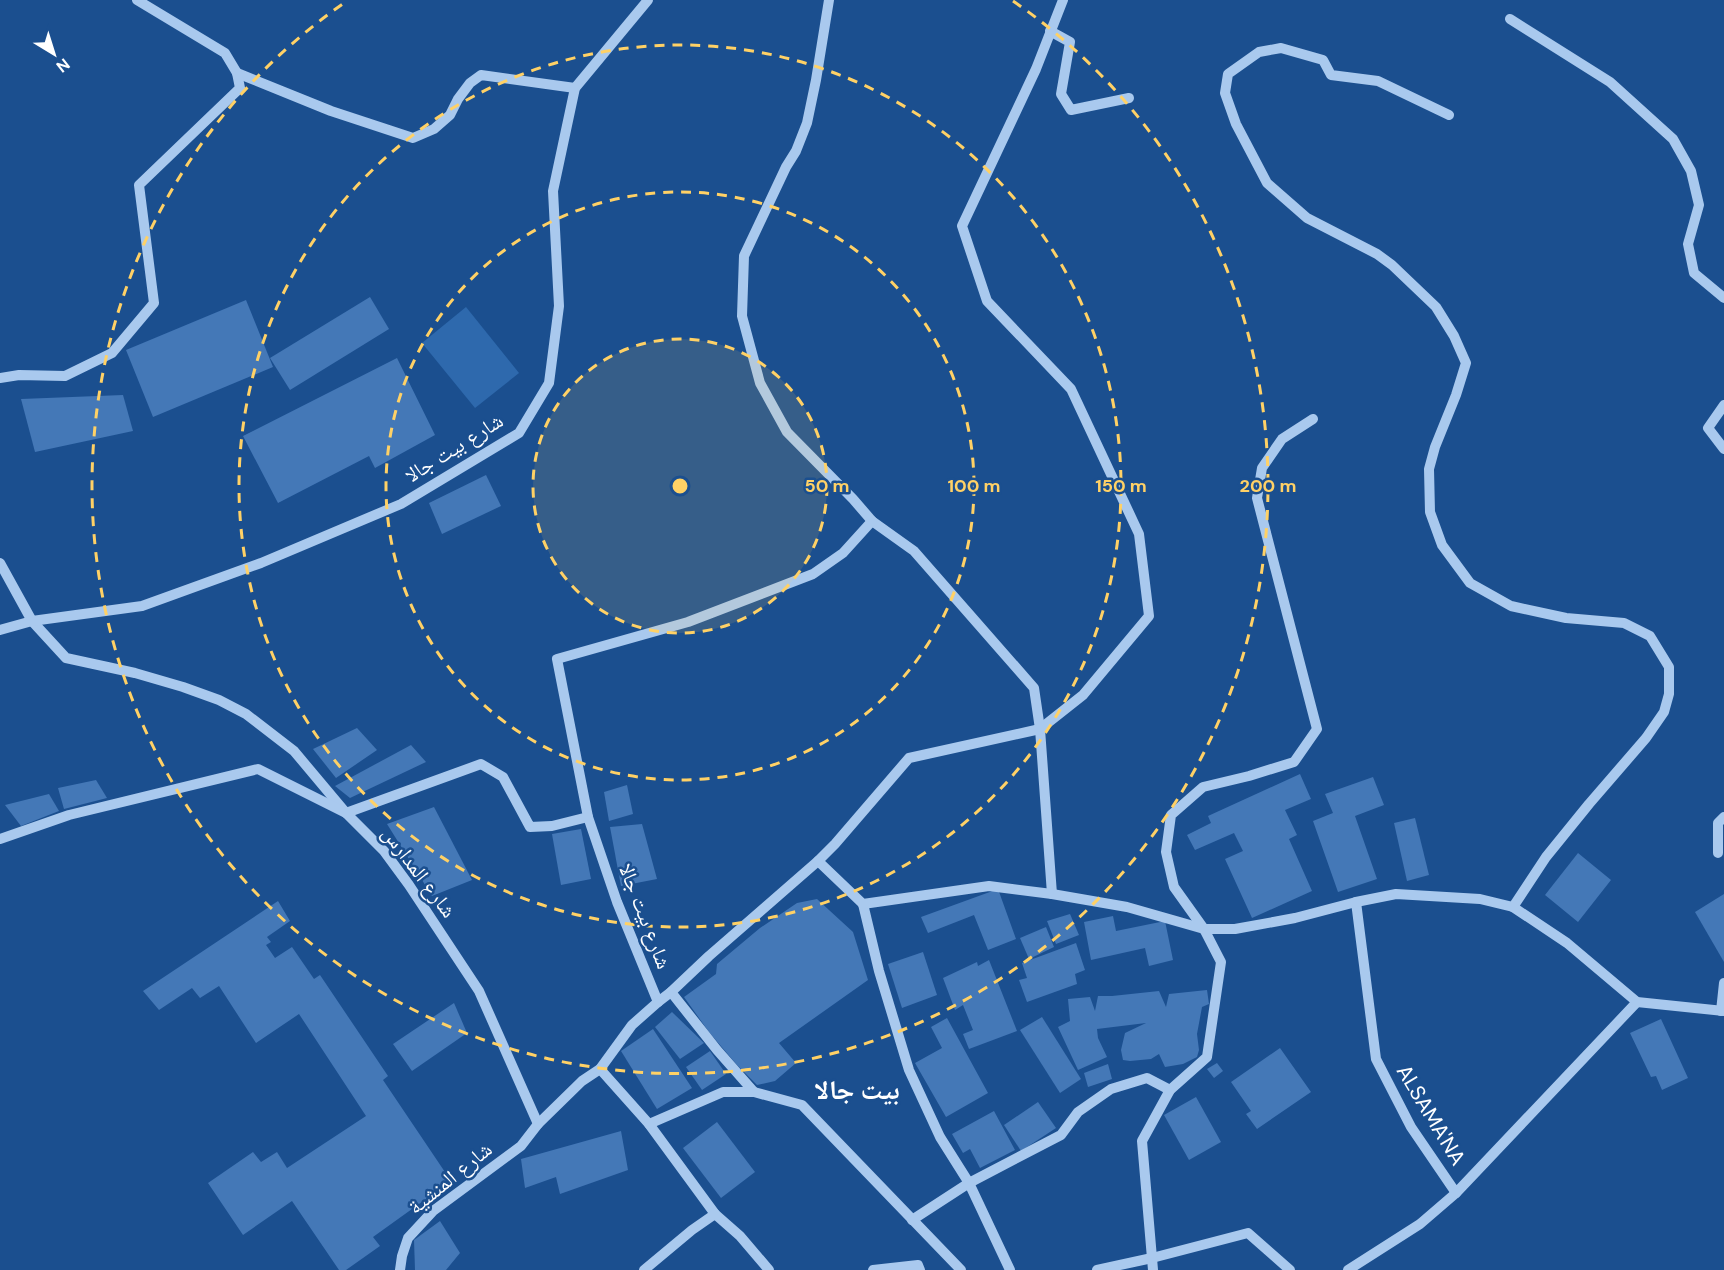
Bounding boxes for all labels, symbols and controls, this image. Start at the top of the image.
north arrow [24,24,84,84]
text: N [52,54,74,77]
street label: شارع بيت جالا [399,407,509,489]
text: 50 m [804,474,850,498]
text: 100 m [947,474,1001,498]
text: 150 m [1095,474,1147,498]
text: 200 m [1240,474,1296,498]
centre of rings [670,476,690,496]
street label: شارع المدارس [375,820,463,924]
street label: شارع بيت جالا [612,859,678,973]
street label: ALSAMA'NA [1390,1060,1472,1171]
district label: بيت جالا [814,1072,900,1107]
street label: شارع المنشية [402,1135,498,1221]

